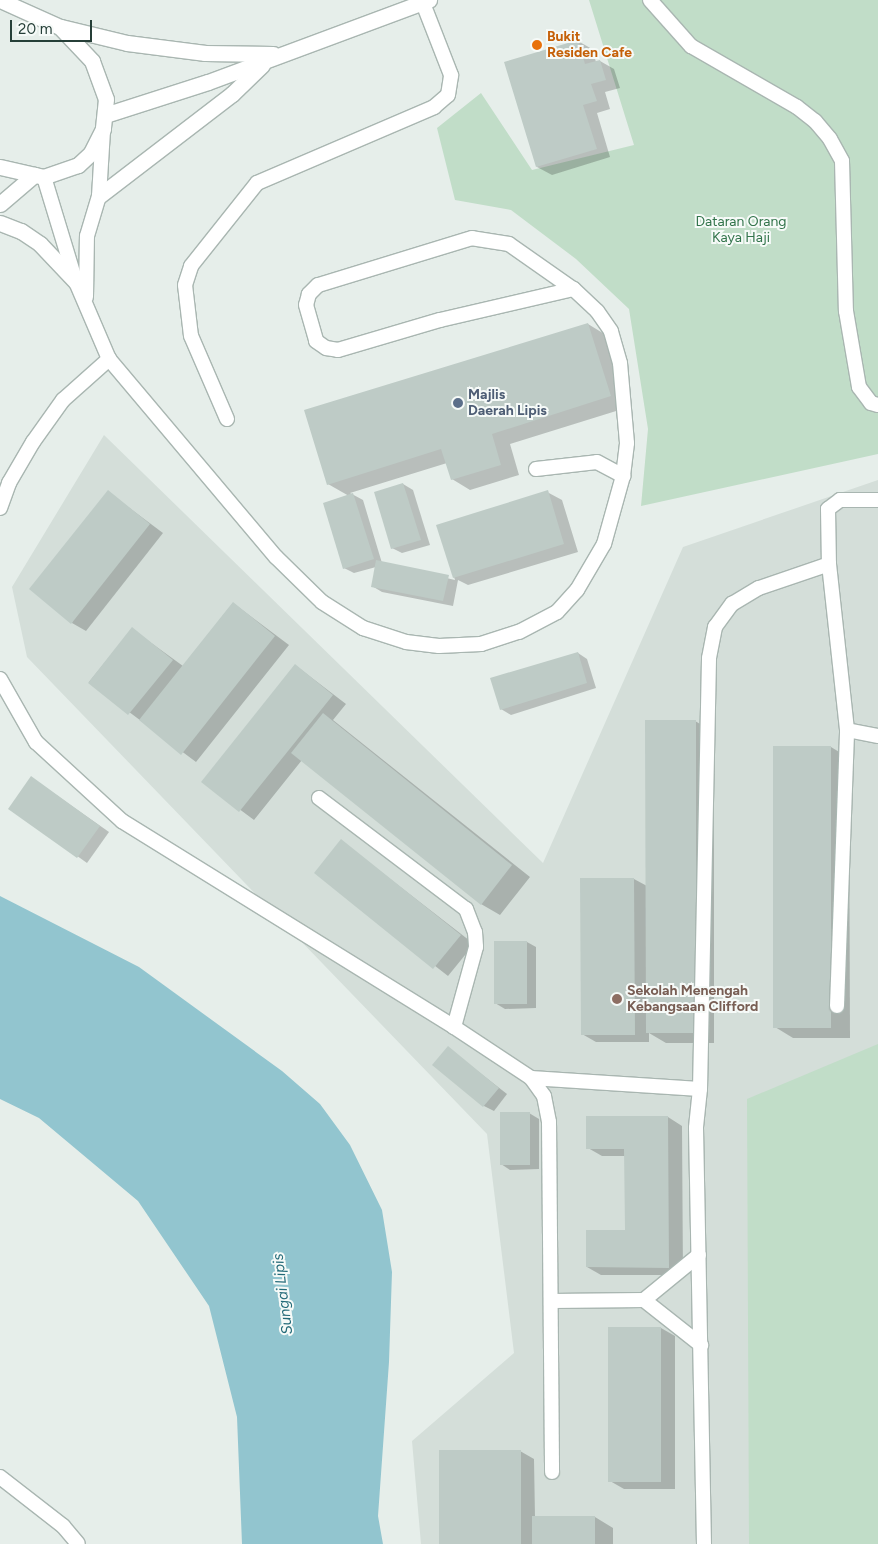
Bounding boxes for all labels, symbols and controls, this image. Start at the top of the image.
scale bar [12,10,95,42]
text: 20 m [18,20,52,38]
place label: Bukit Residen Cafe [547,29,632,62]
marker: Bukit Residen Cafe [531,39,543,51]
park label: Dataran Orang Kaya Haji [695,214,787,246]
place label: Majlis Daerah Lipis [468,387,547,420]
marker: Majlis Daerah Lipis [452,397,464,409]
place label: Sekolah Menengah Kebangsaan Clifford [627,983,758,1016]
marker: Sekolah Menengah Kebangsaan Clifford [611,993,623,1005]
water label: Sungai Lipis [269,1252,297,1336]

